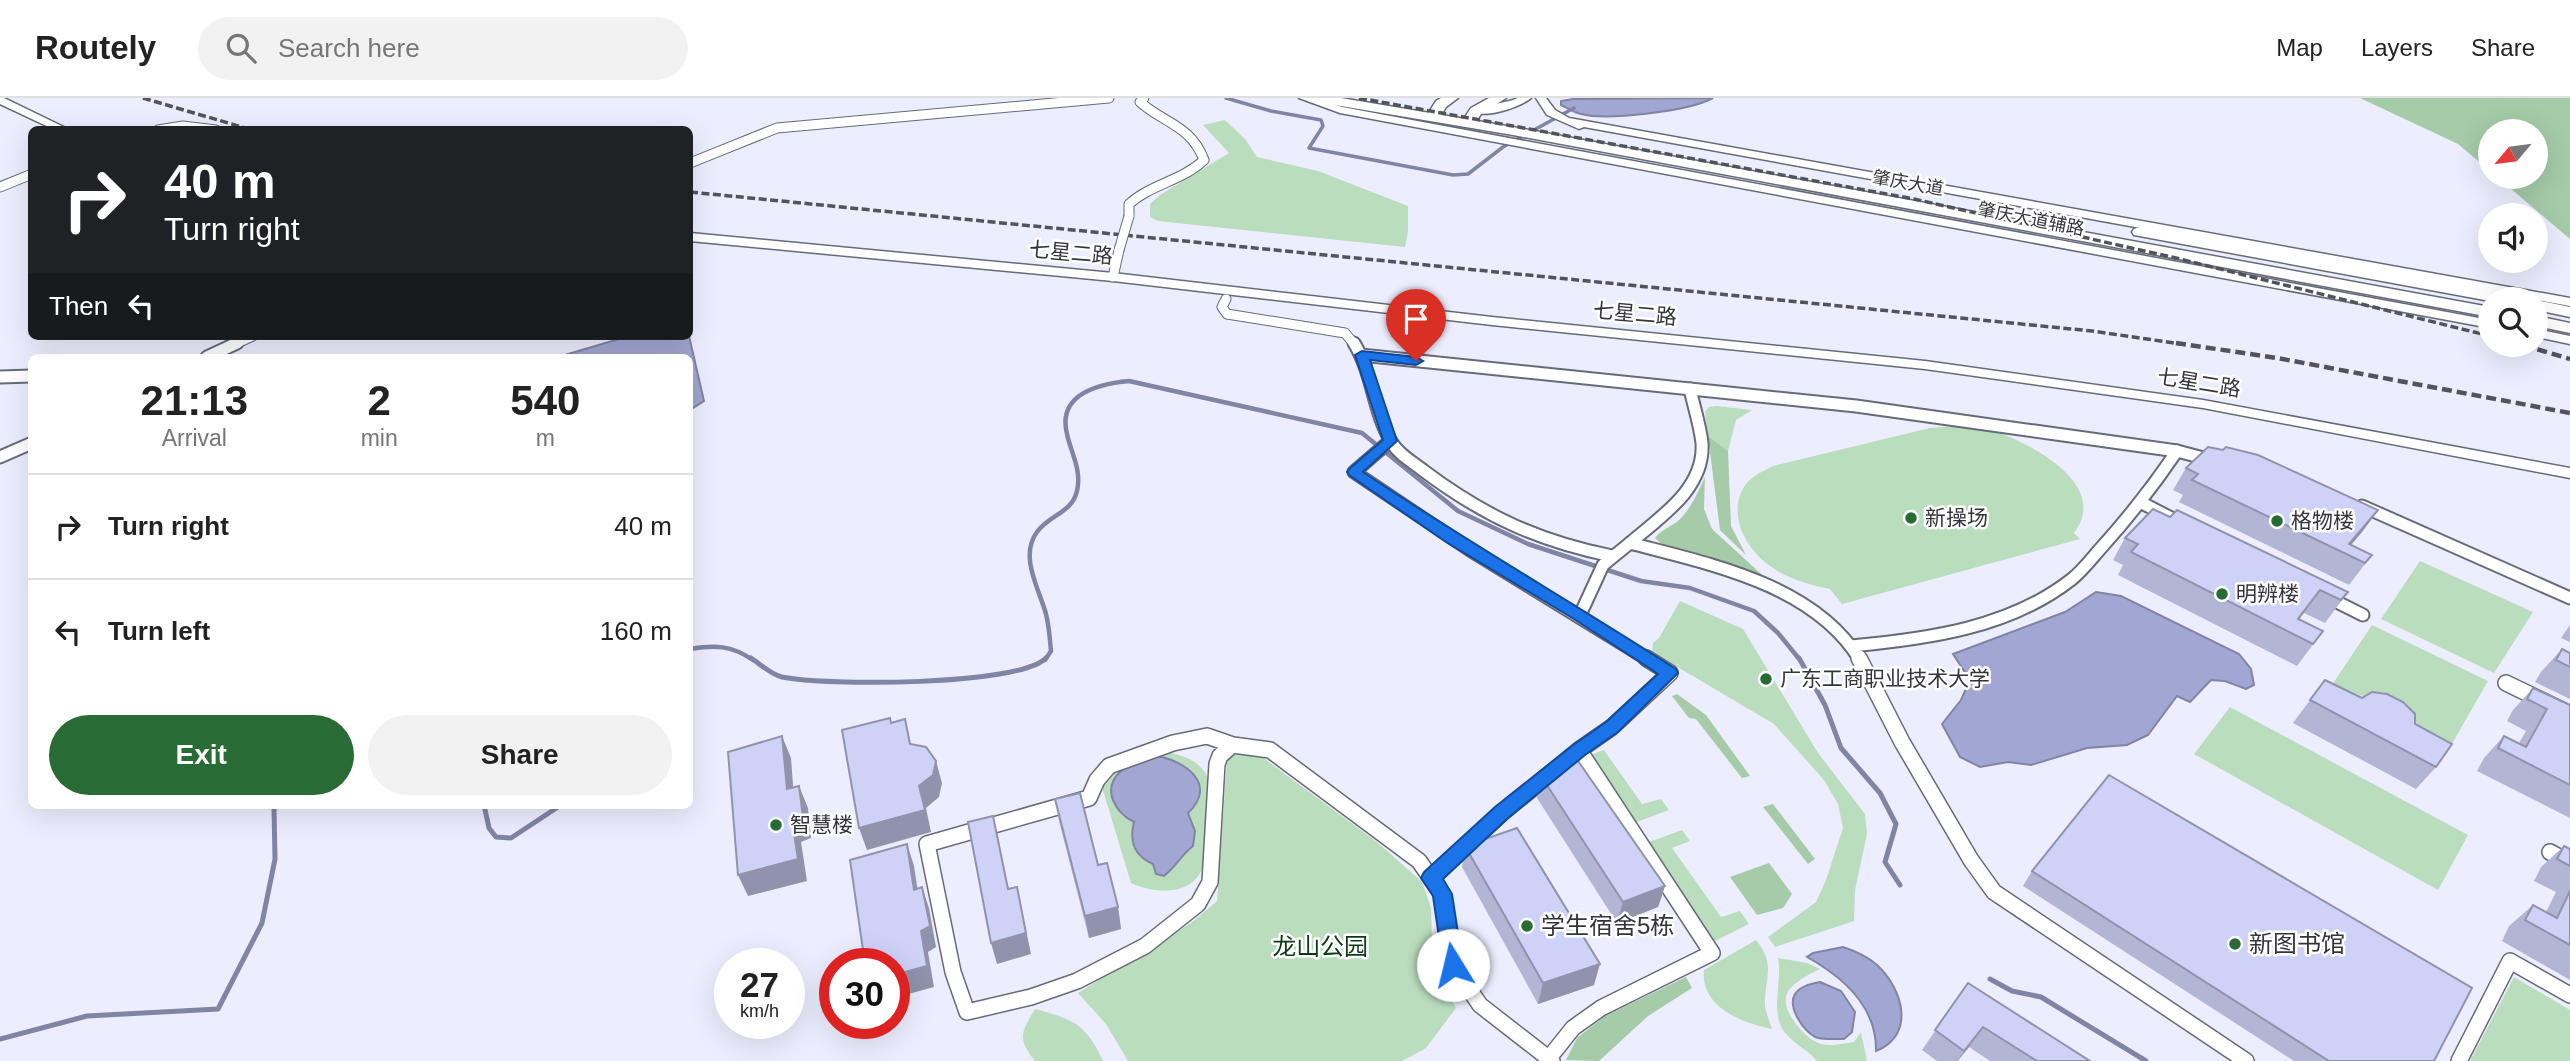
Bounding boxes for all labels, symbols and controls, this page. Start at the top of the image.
search box [198,17,688,80]
text: Routely [35,29,156,66]
icon: search [222,29,260,67]
text: Search here [278,33,420,63]
text: Map [2276,34,2323,61]
text: Layers [2361,34,2433,61]
text: Share [2471,34,2535,61]
north arrow [2478,119,2548,189]
map controls [2478,119,2548,357]
icon: right [49,154,140,245]
text: 40 m [164,154,276,208]
street label: 肇庆大道 [1871,167,1945,199]
street label: 肇庆大道辅路 [1976,199,2086,239]
button: sound [2478,203,2548,273]
text: Turn right [164,211,300,247]
street label: 七星二路 [1028,237,1114,268]
icon: left [122,287,160,325]
button: search [2478,287,2548,357]
pin [1386,289,1446,361]
text: Then [49,291,108,321]
street label: 七星二路 [1592,298,1678,329]
icon: arrive [1397,300,1435,338]
street label: 七星二路 [2156,365,2242,400]
text: 21:13 [141,377,248,424]
text: 2 [367,377,391,424]
text: 540 [510,377,580,424]
text: Arrival [162,425,227,451]
text: min [361,425,398,451]
text: m [536,425,555,451]
place label: 新操场 [1925,506,1988,529]
icon: right [49,508,87,546]
place label: 格物楼 [2291,509,2354,532]
marker: 新操场 [1903,510,1919,526]
text: Turn right [108,511,229,541]
text: 40 m [614,511,672,541]
marker: 格物楼 [2269,513,2285,529]
place label: 明辨楼 [2236,582,2299,605]
marker: 明辨楼 [2214,586,2230,602]
icon: left [49,613,87,651]
text: Turn left [108,616,210,646]
text: 160 m [600,616,672,646]
place label: 广东工商职业技术大学 [1780,667,1990,690]
marker: 广东工商职业技术大学 [1758,671,1774,687]
button: Exit [49,715,354,795]
button: Share [368,715,672,795]
place label: 智慧楼 [790,813,853,836]
marker: 智慧楼 [768,817,784,833]
place label: 学生宿舍5栋 [1541,912,1674,939]
marker: 学生宿舍5栋 [1519,918,1535,934]
position arrow [1416,928,1490,1002]
place label: 新图书馆 [2249,930,2345,957]
park label: 龙山公园 [1272,933,1368,960]
marker: 新图书馆 [2227,936,2243,952]
speed limit sign: 30 [819,948,910,1039]
text: 27 [740,965,779,1004]
text: km/h [740,1001,779,1021]

